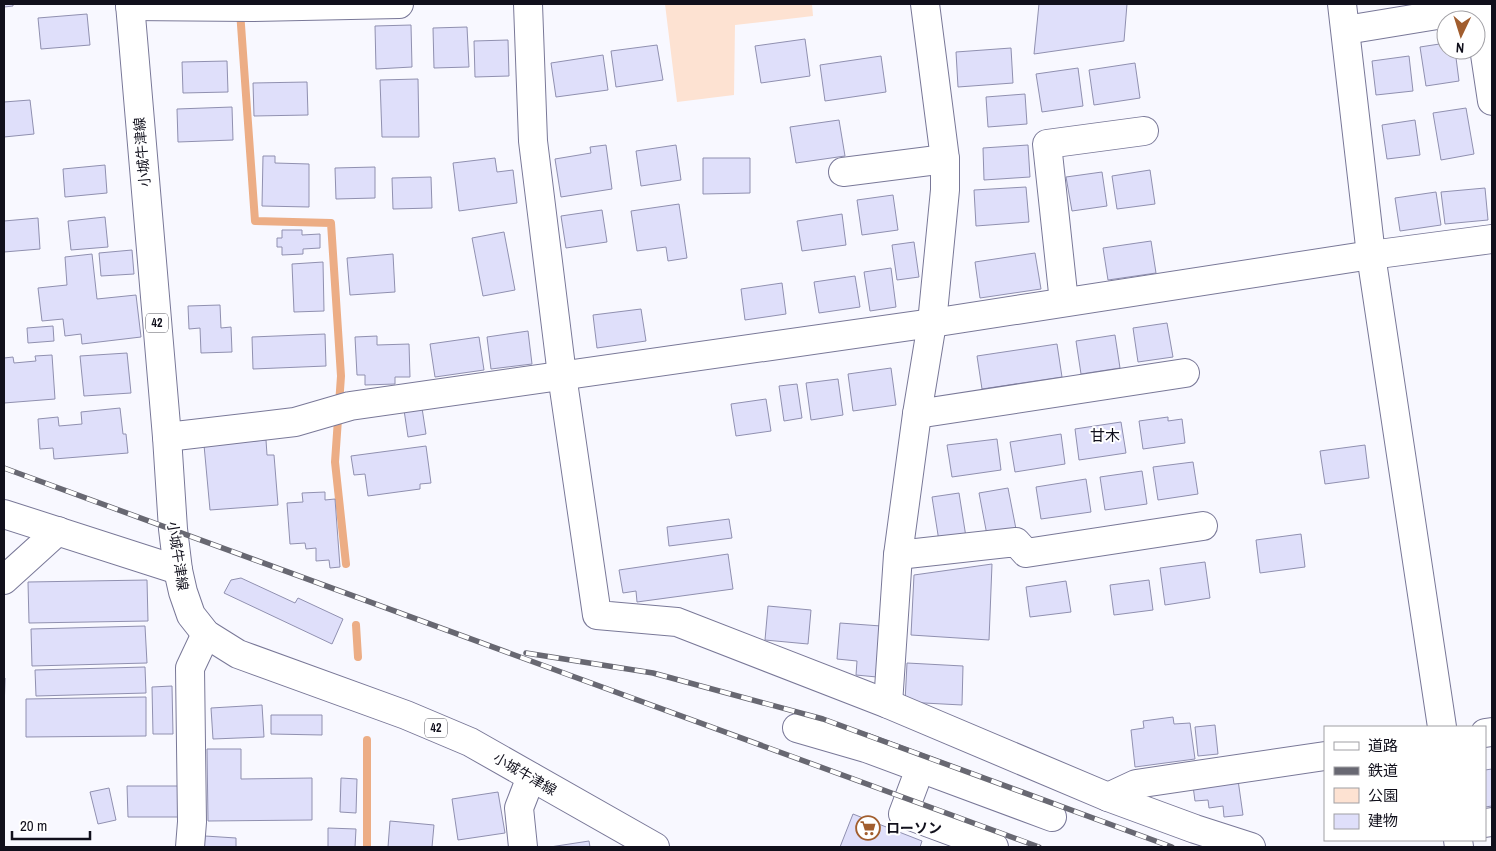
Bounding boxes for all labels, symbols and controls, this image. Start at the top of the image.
north arrow [1436,10,1486,60]
text: N [1455,39,1465,57]
street label: 小城牛津線 [130,116,154,188]
road number: 42 [146,314,168,332]
district label: 甘木 [1090,425,1120,446]
street label: 小城牛津線 [164,520,192,592]
road number: 42 [425,718,447,738]
legend [1324,726,1486,841]
text: 道路 [1368,735,1398,756]
street label: 小城牛津線 [490,749,560,799]
text: 鉄道 [1368,760,1398,781]
text: 公園 [1368,785,1398,806]
scale bar [12,808,90,840]
text: 建物 [1368,810,1398,831]
text: 20 m [20,815,47,836]
supermarket icon: ローソン [855,815,881,841]
place label: ローソン [886,819,942,837]

